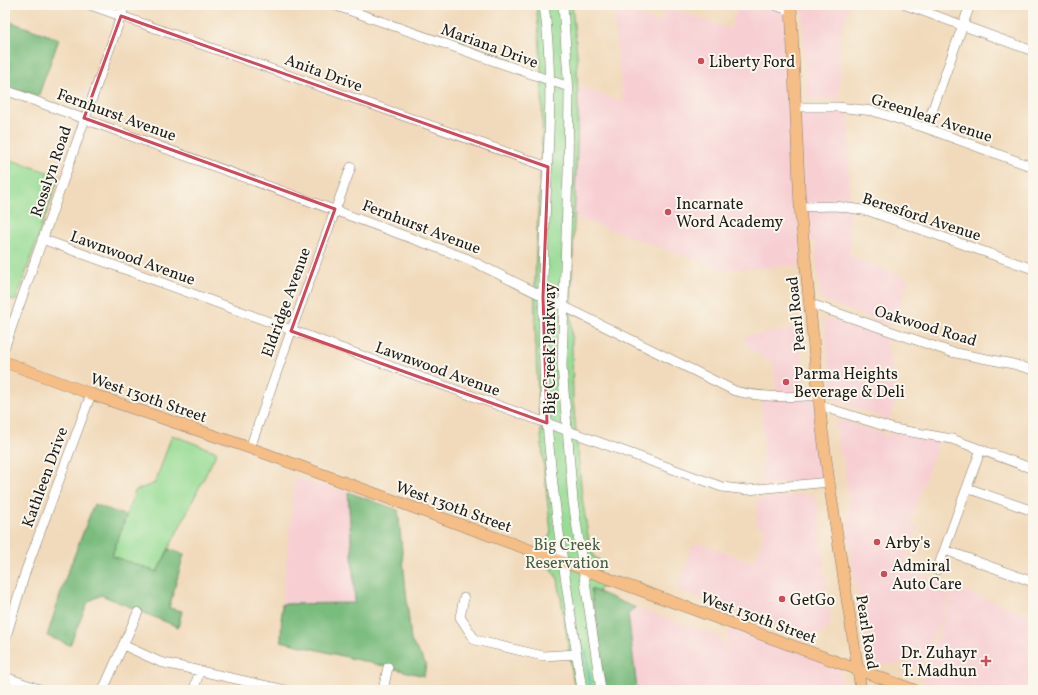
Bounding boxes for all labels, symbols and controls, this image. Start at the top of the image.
street label: Mariana Drive [438,19,541,75]
street label: Anita Drive [281,50,365,98]
place label: Liberty Ford [709,52,795,74]
marker: Liberty Ford [696,56,706,66]
street label: Fernhurst Avenue [54,84,179,148]
street label: Greenleaf Avenue [868,89,995,149]
street label: Rosslyn Road [26,123,78,220]
street label: Beresford Avenue [859,188,984,248]
place label: Incarnate Word Academy [676,194,783,234]
street label: Fernhurst Avenue [359,195,484,261]
marker: Incarnate Word Academy [663,207,673,217]
street label: Lawnwood Avenue [67,226,198,292]
street label: Eldridge Avenue [257,245,317,361]
street label: Pearl Road [782,275,812,352]
street label: Big Creek Parkway [540,283,562,415]
street label: Oakwood Road [872,301,979,353]
street label: Lawnwood Avenue [372,337,503,403]
place label: Parma Heights Beverage & Deli [794,364,905,404]
street label: West 130th Street [87,369,210,429]
marker: Parma Heights Beverage & Deli [781,377,791,387]
street label: Kathleen Drive [17,424,74,531]
street label: West 130th Street [392,477,515,539]
place label: Arby's [885,533,930,555]
park label: Big Creek Reservation [525,535,609,575]
marker: Arby's [872,537,882,547]
place label: Admiral Auto Care [892,556,962,596]
marker: Admiral Auto Care [879,569,889,579]
street label: West 130th Street [697,588,820,650]
place label: GetGo [790,590,835,612]
street label: Pearl Road [849,593,883,671]
marker: GetGo [777,594,787,604]
place label: Dr. Zuhayr T. Madhun [901,643,977,683]
marker: Dr. Zuhayr T. Madhun [980,655,992,667]

